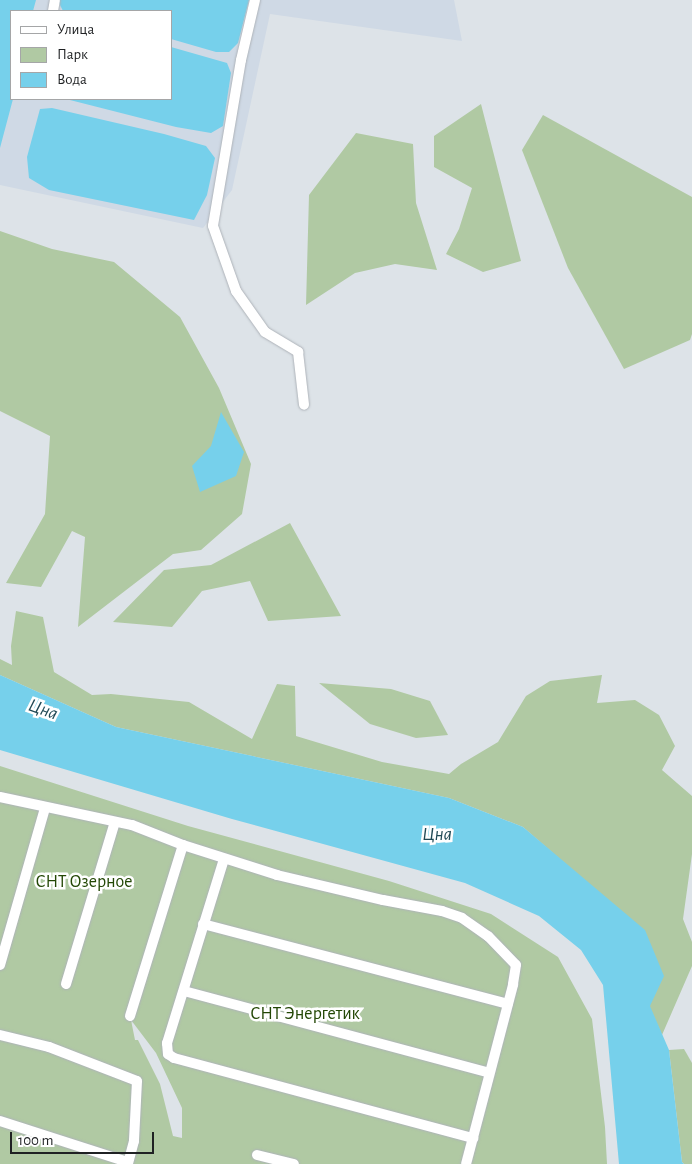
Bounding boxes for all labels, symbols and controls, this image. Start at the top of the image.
legend [10,10,172,100]
text: Улица [57,22,94,37]
text: Парк [57,47,88,62]
text: Вода [57,72,87,87]
water label: Цна [25,694,61,726]
water label: Цна [422,824,452,846]
park label: СНТ Озерное [35,871,133,893]
park label: СНТ Энергетик [250,1003,360,1025]
scale bar [12,1122,156,1154]
text: 100 m [18,1133,53,1148]

